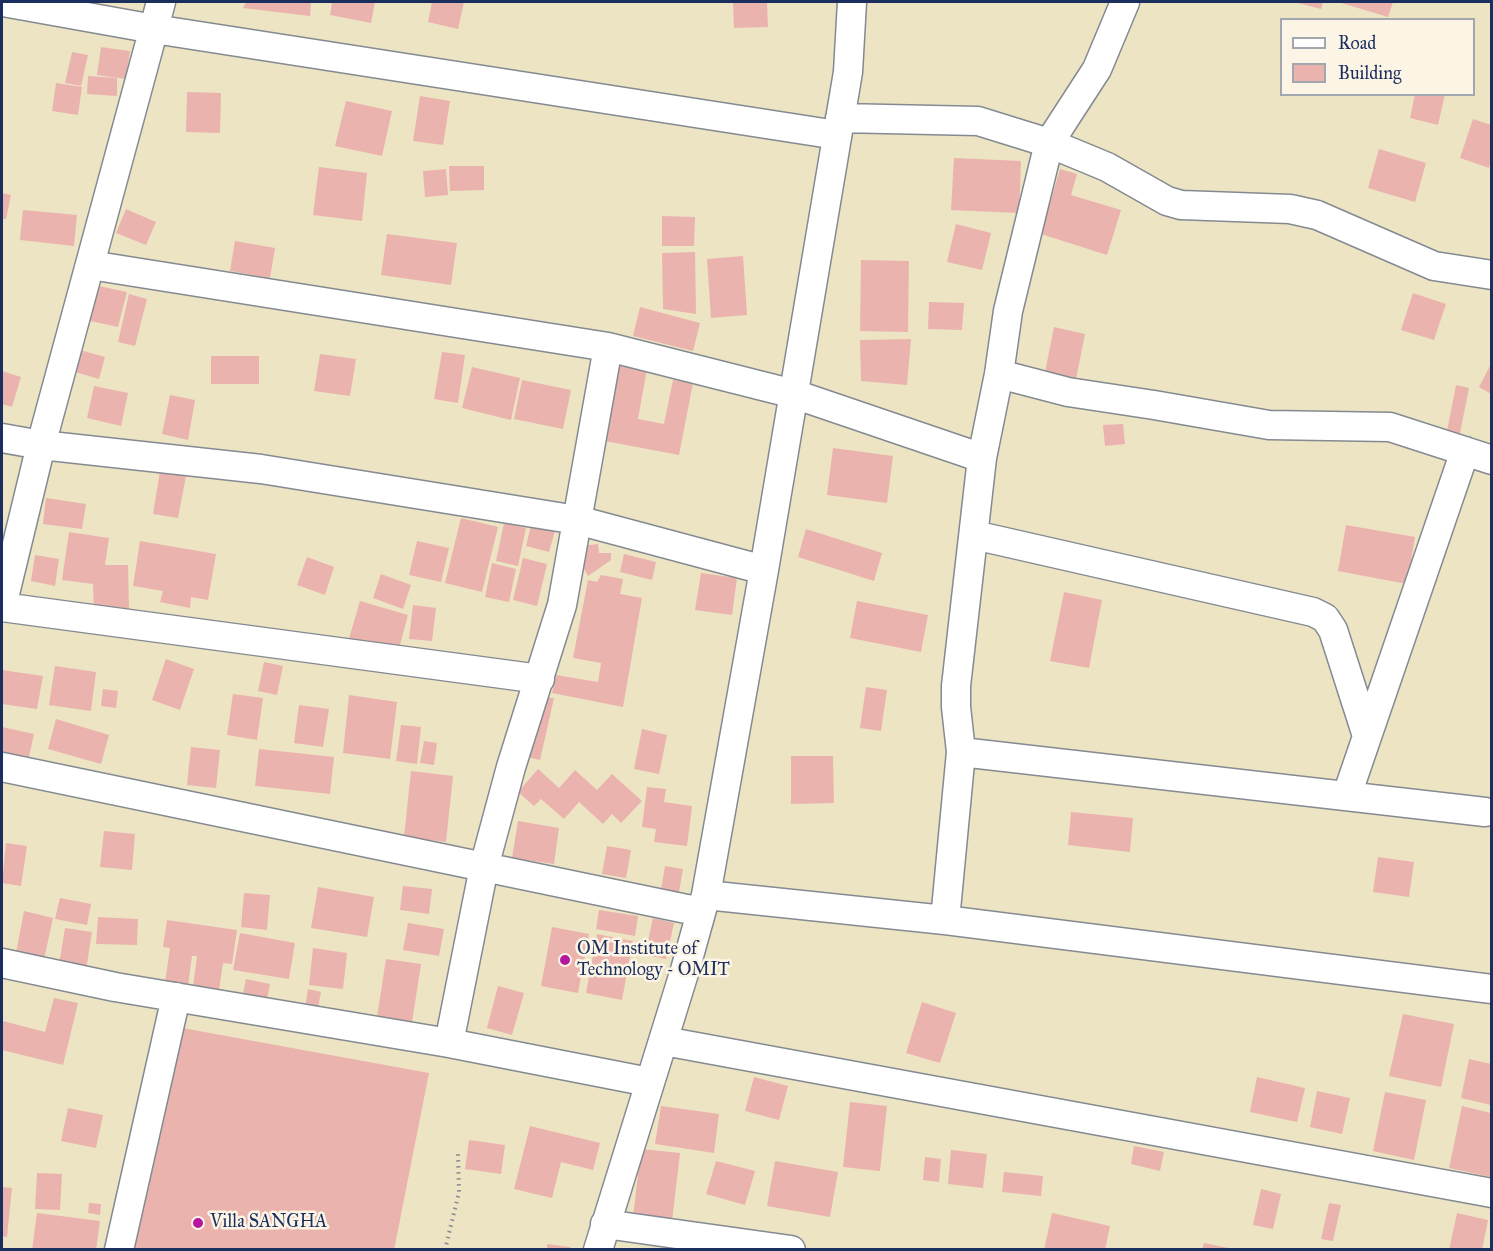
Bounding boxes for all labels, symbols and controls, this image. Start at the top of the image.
legend [1280,18,1475,96]
text: Road [1338,32,1376,54]
text: Building [1338,62,1401,84]
place label: OM Institute of Technology - OMIT [577,939,730,982]
marker: OM Institute of Technology - OMIT [558,953,572,967]
place label: Villa SANGHA [210,1212,327,1234]
marker: Villa SANGHA [191,1216,205,1230]

